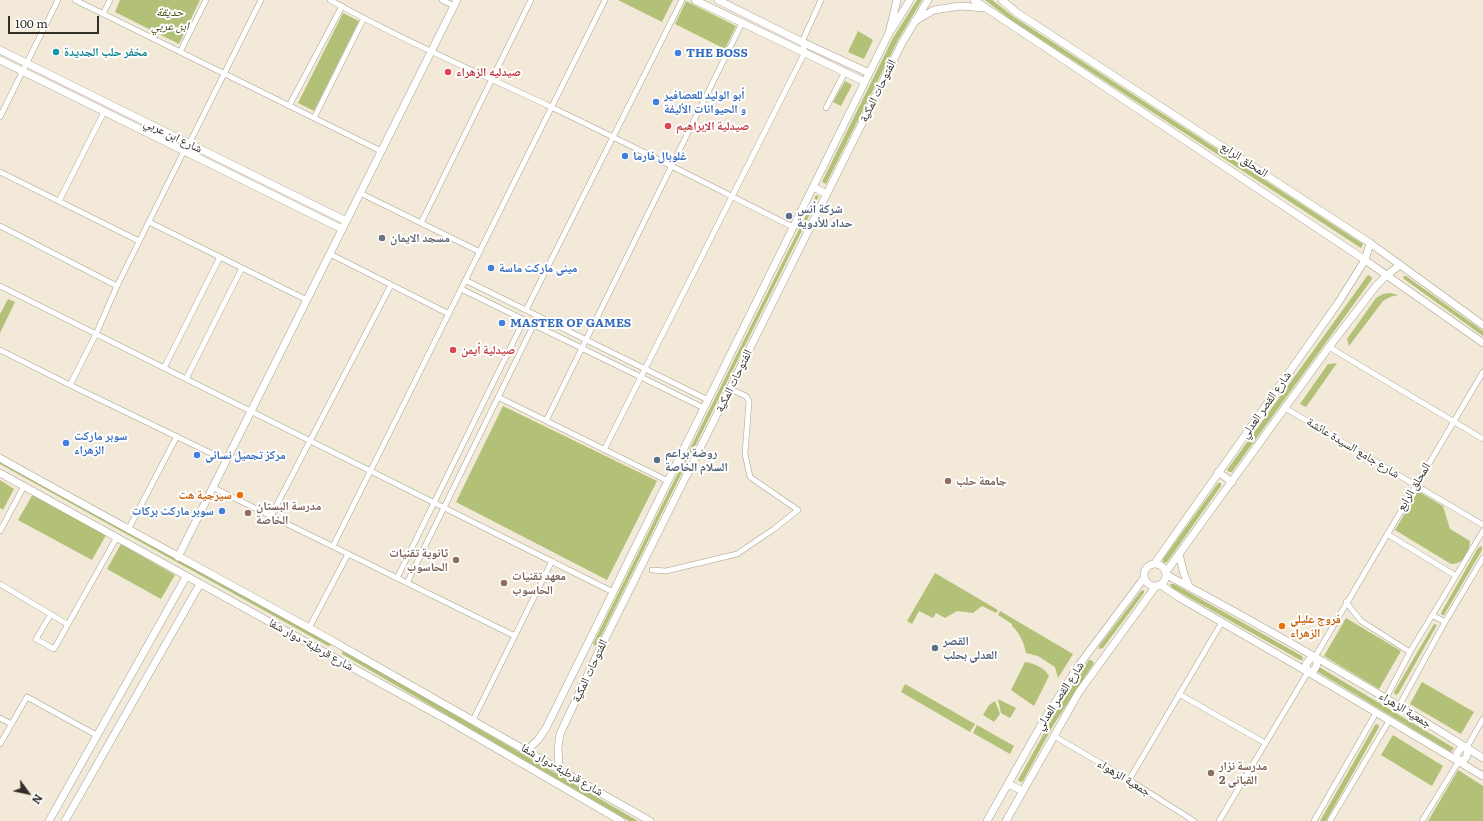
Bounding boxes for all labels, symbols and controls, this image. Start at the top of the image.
park label: حديقة ابن عربي [151,5,189,33]
scale bar [10,8,101,34]
text: 100 m [15,14,48,32]
place label: مخفر حلب الجديدة [64,45,147,59]
place label: THE BOSS [686,46,748,60]
marker: مخفر حلب الجديدة [51,47,61,57]
marker: THE BOSS [673,48,683,58]
street label: الفتوحات المكية [857,57,899,125]
place label: صيدليه الزهراء [456,65,521,79]
marker: صيدليه الزهراء [443,67,453,77]
place label: أبو الوليد للعصافير و الحيوانات الأليفة [664,88,746,116]
marker: أبو الوليد للعصافير و الحيوانات الأليفة [651,97,661,107]
street label: شارع ابن عربي [141,116,205,156]
place label: صيدلية الإبراهيم [676,119,749,133]
marker: صيدلية الإبراهيم [663,121,673,131]
street label: المحلق الرابع [1218,139,1270,181]
place label: غلوبال فارما [633,149,687,163]
marker: غلوبال فارما [620,151,630,161]
place label: شركة أنس حداد للأدوية [797,202,853,230]
marker: شركة أنس حداد للأدوية [784,211,794,221]
place label: مسجد الايمان [390,231,450,245]
marker: مسجد الايمان [377,233,387,243]
place label: ميني ماركت ماسة [499,261,577,275]
marker: ميني ماركت ماسة [486,263,496,273]
place label: MASTER OF GAMES [510,316,631,330]
marker: MASTER OF GAMES [497,318,507,328]
place label: صيدلية أيمن [461,343,515,357]
marker: صيدلية أيمن [448,345,458,355]
street label: الفتوحات المكية [713,347,755,415]
street label: شارع القصر العدلي [1238,369,1294,441]
street label: شارع جامع السيدة عائشة [1304,415,1402,481]
place label: سوبر ماركت الزهراء [74,429,127,457]
marker: سوبر ماركت الزهراء [61,438,71,448]
place label: روضة براعم السلام الخاصة [665,446,728,474]
place label: مركز تجميل نسائي [205,448,286,462]
marker: مركز تجميل نسائي [192,450,202,460]
marker: روضة براعم السلام الخاصة [652,455,662,465]
street label: المحلق الرابع [1394,460,1434,514]
place label: جامعة حلب [956,474,1007,488]
marker: جامعة حلب [943,476,953,486]
place label: سيرجية هت [178,488,232,502]
marker: سيرجية هت [235,490,245,500]
place label: مدرسة البستان الخاصة [256,499,321,527]
place label: سوبر ماركت بركات [132,504,214,518]
marker: سوبر ماركت بركات [217,506,227,516]
marker: مدرسة البستان الخاصة [243,508,253,518]
place label: ثانوية تقنيات الحاسوب [389,546,448,574]
marker: ثانوية تقنيات الحاسوب [451,555,461,565]
place label: معهد تقنيات الحاسوب [512,569,566,597]
marker: معهد تقنيات الحاسوب [499,578,509,588]
place label: فروج عليلي الزهراء [1290,612,1341,640]
street label: شارع قرطبة- دوار شفا [266,616,356,674]
marker: فروج عليلي الزهراء [1277,621,1287,631]
place label: القصر العدلي بحلب [943,634,997,662]
street label: الفتوحات المكية [569,637,611,705]
marker: القصر العدلي بحلب [930,643,940,653]
street label: شارع القصر العدلي [1033,659,1087,733]
street label: جمعية الزهراء [1376,689,1434,731]
street label: شارع قرطبة-دوار شفا [518,741,606,799]
street label: جمعية الزهواء [1095,756,1153,800]
place label: مدرسة نزار القباني 2 [1219,759,1267,787]
marker: مدرسة نزار القباني 2 [1206,768,1216,778]
north arrow [8,773,48,813]
text: N [29,791,47,808]

